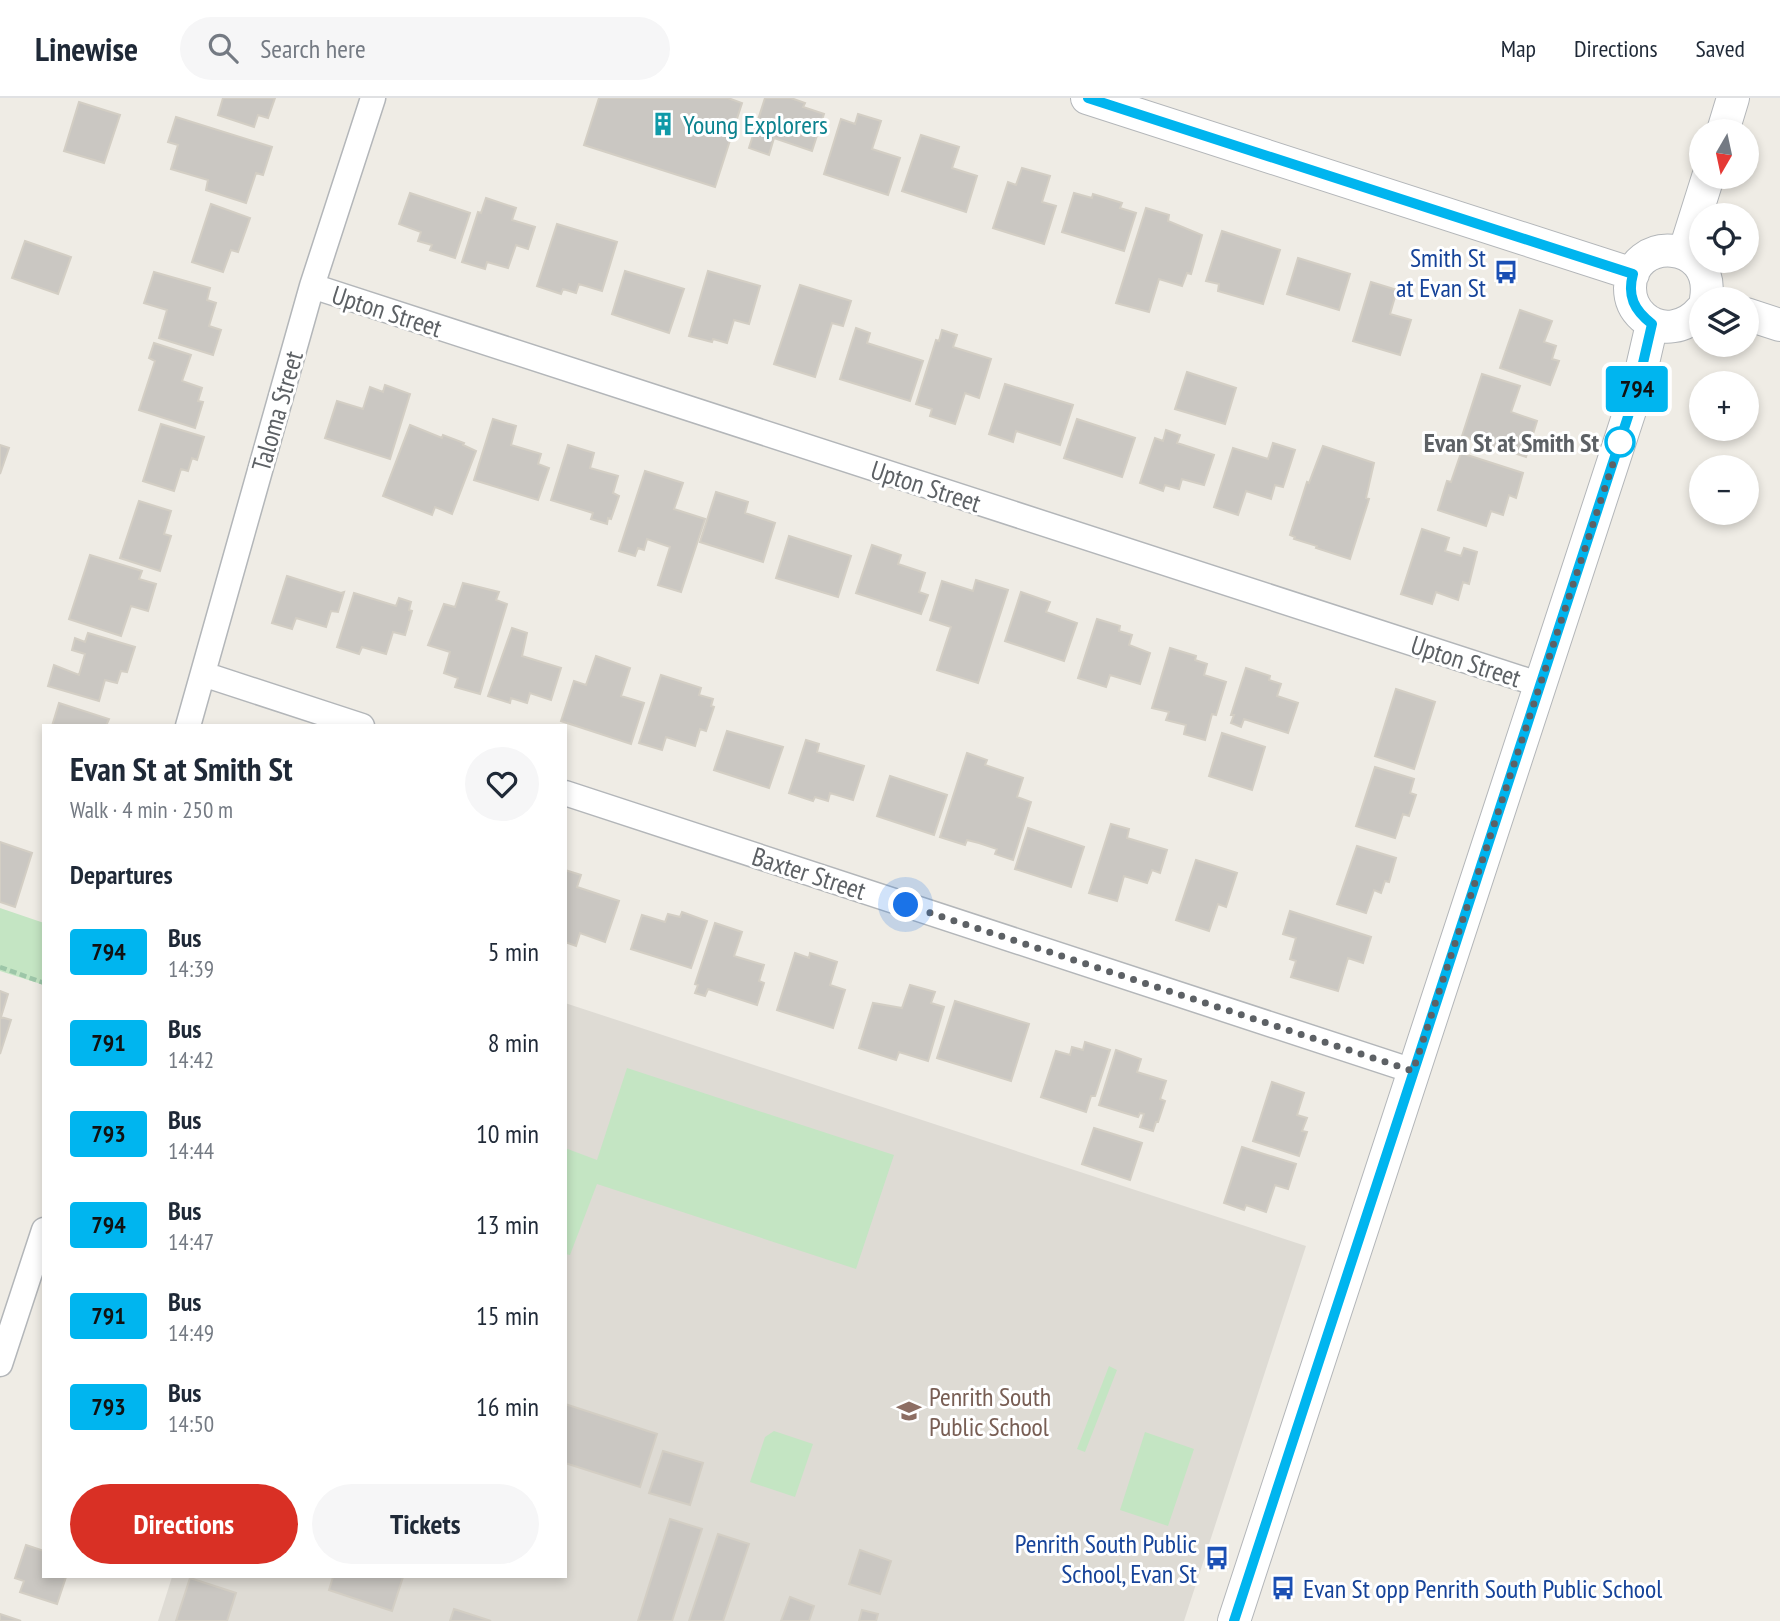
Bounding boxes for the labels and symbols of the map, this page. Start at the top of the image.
place label: Young Explorers [683,108,828,141]
building icon: Young Explorers [649,110,677,138]
north arrow [1689,119,1759,189]
place label: Smith St at Evan St [1396,241,1486,304]
bus stop icon: Smith St at Evan St [1492,258,1520,286]
street label: Upton Street [328,278,446,344]
street label: Taloma Street [244,347,310,475]
line badge: 794 [1597,366,1677,412]
place label: Evan St at Smith St [1424,426,1599,459]
marker: Evan St at Smith St [1605,427,1635,457]
street label: Upton Street [867,453,985,519]
street label: Upton Street [1407,628,1525,694]
street label: Baxter Street [748,839,870,907]
your location [888,887,923,922]
place label: Penrith South Public School [929,1380,1051,1443]
school or university icon: Penrith South Public School [895,1397,923,1425]
place label: Penrith South Public School, Evan St [1015,1527,1197,1590]
bus stop icon: Penrith South Public School, Evan St [1203,1544,1231,1572]
place label: Evan St opp Penrith South Public School [1303,1572,1662,1605]
bus stop icon: Evan St opp Penrith South Public School [1269,1574,1297,1602]

